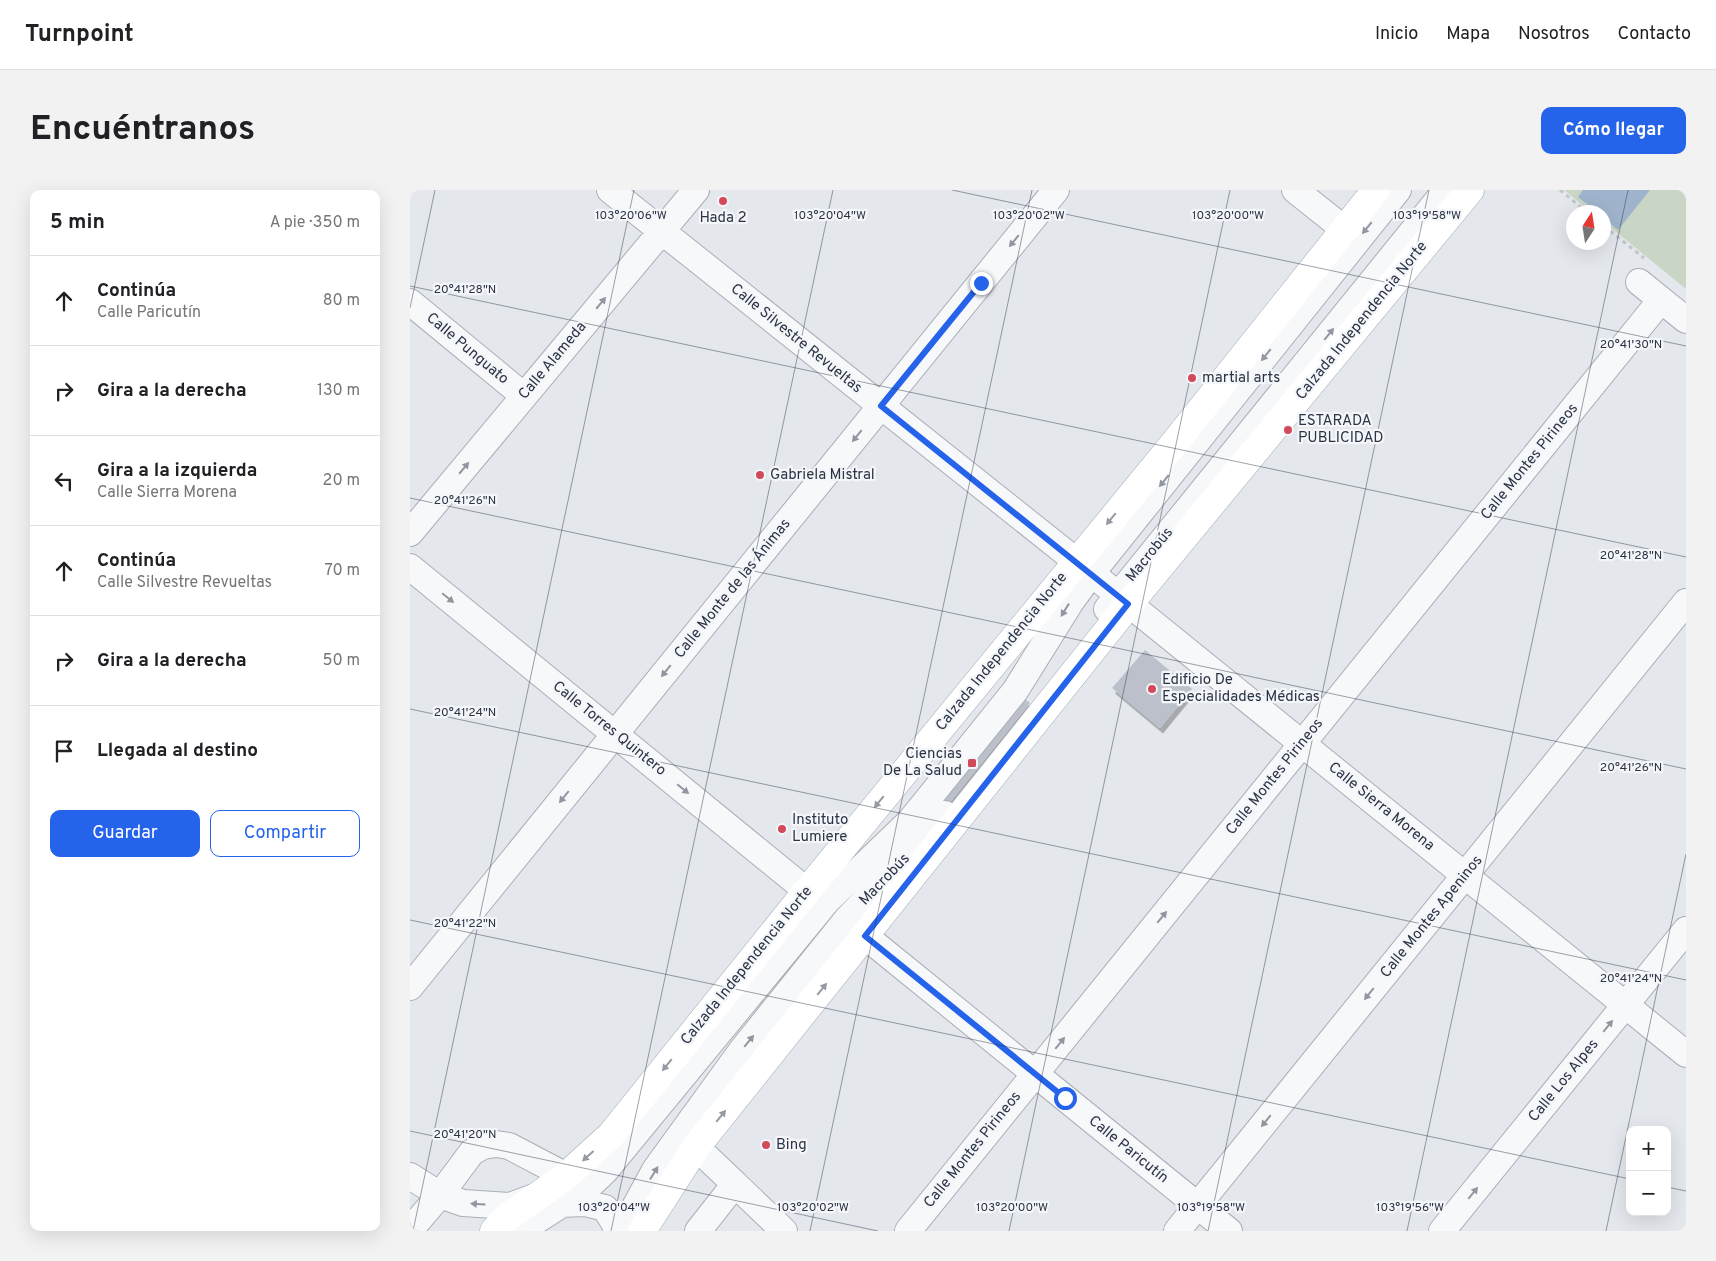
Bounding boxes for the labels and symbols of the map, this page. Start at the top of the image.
marker: Hada 2 [717,195,729,207]
north arrow [1566,205,1611,250]
text: 103°20'06"W [595,208,667,224]
text: 103°20'04"W [794,208,866,224]
text: 103°20'02"W [993,208,1065,224]
text: 103°20'00"W [1192,208,1264,224]
text: 103°19'58"W [1393,208,1461,224]
place label: Hada 2 [699,209,747,228]
one-way arrow [1362,221,1373,234]
one-way arrow [1009,235,1020,248]
street label: Calzada Independencia Norte [1292,238,1432,404]
route end [970,272,993,295]
street label: Calle Silvestre Revueltas [726,280,866,398]
text: 20°41'28"N [434,282,496,298]
one-way arrow [596,297,607,310]
street label: Calle Punguato [422,309,512,389]
street label: Calle Alameda [515,318,591,404]
one-way arrow [1323,328,1334,341]
text: 20°41'30"N [1600,337,1662,353]
one-way arrow [1260,348,1271,361]
place label: martial arts [1202,369,1280,388]
marker: martial arts [1186,372,1198,384]
street label: Calle Montes Pirineos [1477,400,1583,524]
place label: ESTARADA PUBLICIDAD [1298,412,1384,448]
marker: ESTARADA PUBLICIDAD [1282,424,1294,436]
one-way arrow [851,429,862,442]
one-way arrow [458,462,469,475]
place label: Gabriela Mistral [770,466,875,485]
marker: Gabriela Mistral [754,469,766,481]
one-way arrow [1159,475,1170,488]
text: 20°41'26"N [434,493,496,509]
one-way arrow [1106,512,1117,525]
street label: Calle Monte de las Ánimas [670,515,795,663]
street label: Macrobús [1122,524,1178,586]
text: 20°41'28"N [1600,548,1662,564]
street label: Calzada Independencia Norte [932,569,1072,735]
one-way arrow [441,593,454,604]
one-way arrow [1061,604,1070,617]
one-way arrow [661,664,672,677]
place label: Edificio De Especialidades Médicas [1162,671,1320,707]
street label: Calle Torres Quintero [548,677,670,781]
marker: Edificio De Especialidades Médicas [1146,683,1158,695]
text: 20°41'24"N [434,705,496,721]
street label: Calle Montes Pirineos [1222,715,1328,839]
place label: Ciencias De La Salud [883,745,962,781]
marker: Ciencias De La Salud [966,757,978,769]
street label: Calle Sierra Morena [1324,758,1438,856]
text: 20°41'26"N [1600,760,1662,776]
one-way arrow [676,783,688,795]
one-way arrow [559,790,570,803]
one-way arrow [874,796,885,809]
place label: Instituto Lumiere [792,811,848,847]
marker: Instituto Lumiere [776,823,788,835]
street label: Macrobús [856,850,914,910]
street label: Calle Montes Apeninos [1377,852,1487,982]
street label: Calzada Independencia Norte [677,883,817,1049]
one-way arrow [1157,911,1168,924]
text: 20°41'22"N [434,916,496,932]
text: 20°41'24"N [1600,971,1662,987]
one-way arrow [817,983,828,996]
one-way arrow [1363,988,1374,1001]
one-way arrow [1603,1020,1614,1033]
one-way arrow [743,1035,754,1048]
street label: Calle Los Alpes [1525,1036,1603,1126]
one-way arrow [1054,1037,1065,1050]
one-way arrow [662,1058,673,1071]
route start [1054,1087,1077,1110]
street label: Calle Montes Pirineos [920,1088,1026,1212]
one-way arrow [715,1110,726,1123]
street label: Calle Paricutín [1084,1112,1172,1188]
one-way arrow [1261,1114,1272,1127]
text: 20°41'20"N [434,1127,496,1143]
place label: Bing [776,1136,807,1155]
marker: Bing [760,1139,772,1151]
one-way arrow [583,1150,595,1162]
one-way arrow [649,1166,658,1180]
one-way arrow [1467,1187,1478,1200]
one-way arrow [470,1199,486,1207]
text: 103°20'04"W [578,1200,650,1216]
text: 103°20'02"W [777,1200,849,1216]
text: 103°20'00"W [976,1200,1048,1216]
text: 103°19'58"W [1177,1200,1245,1216]
text: 103°19'56"W [1376,1200,1444,1216]

